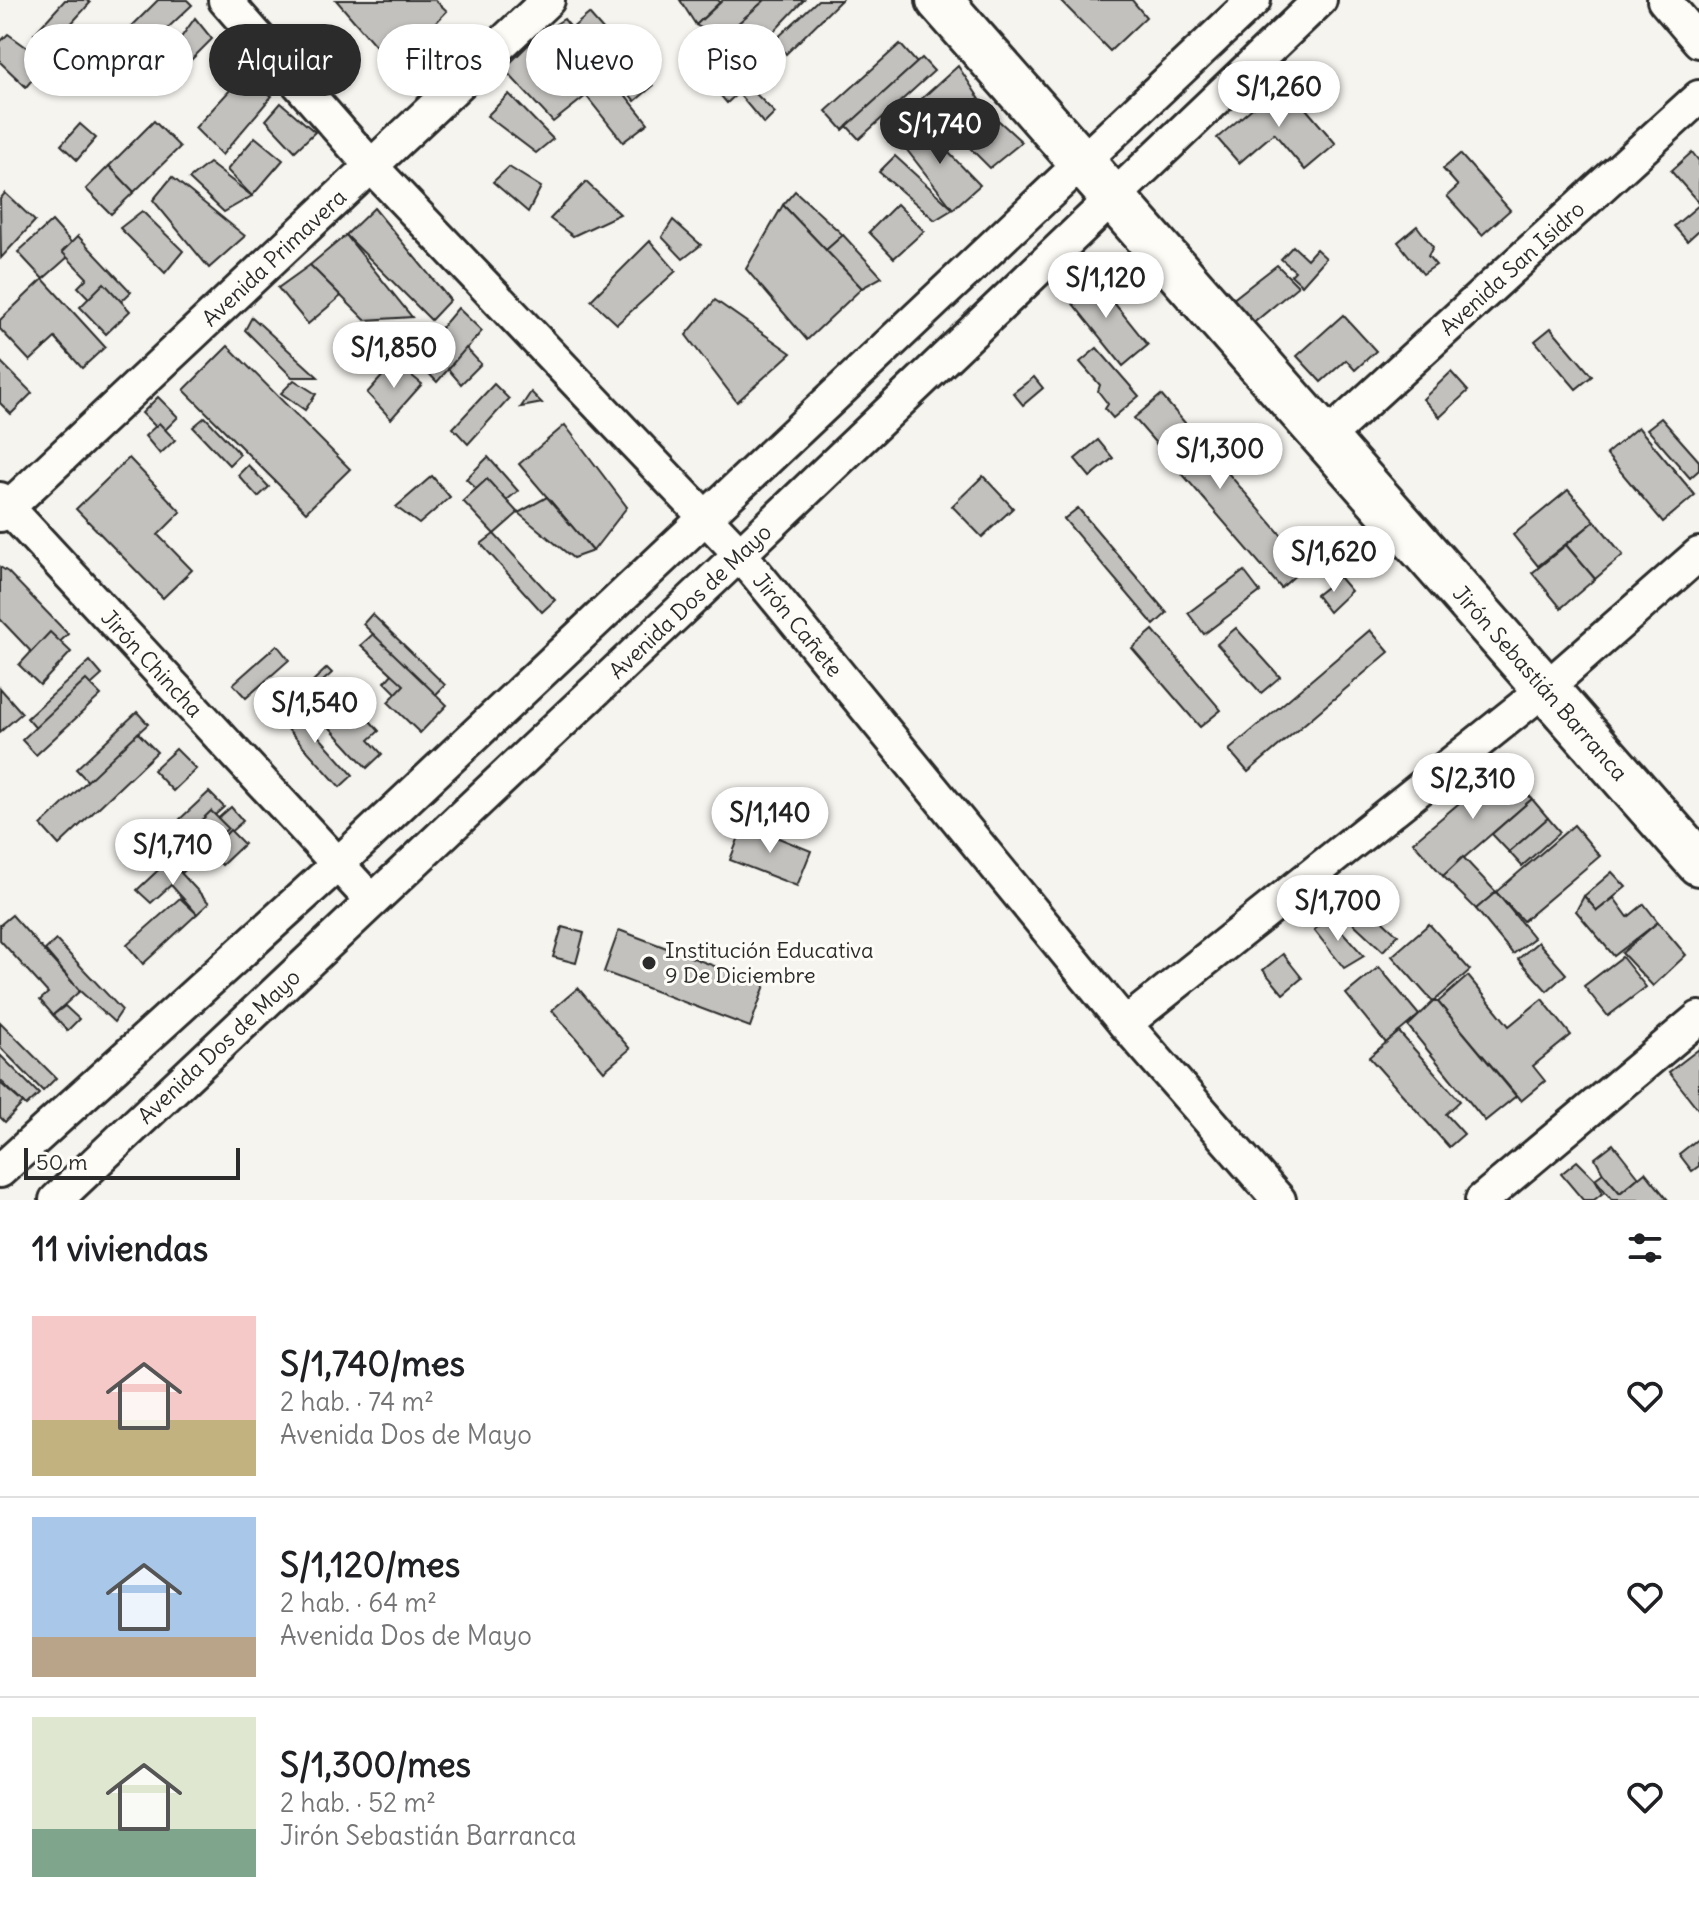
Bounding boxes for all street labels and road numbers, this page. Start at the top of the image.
street label: Avenida Primavera [196,183,352,332]
street label: Avenida San Isidro [1434,195,1590,341]
street label: Avenida Dos de Mayo [603,518,777,685]
street label: Jirón Cañete [747,567,849,682]
street label: Jirón Sebastián Barranca [1447,580,1634,786]
street label: Jirón Chincha [95,604,209,723]
street label: Avenida Dos de Mayo [132,963,306,1130]

